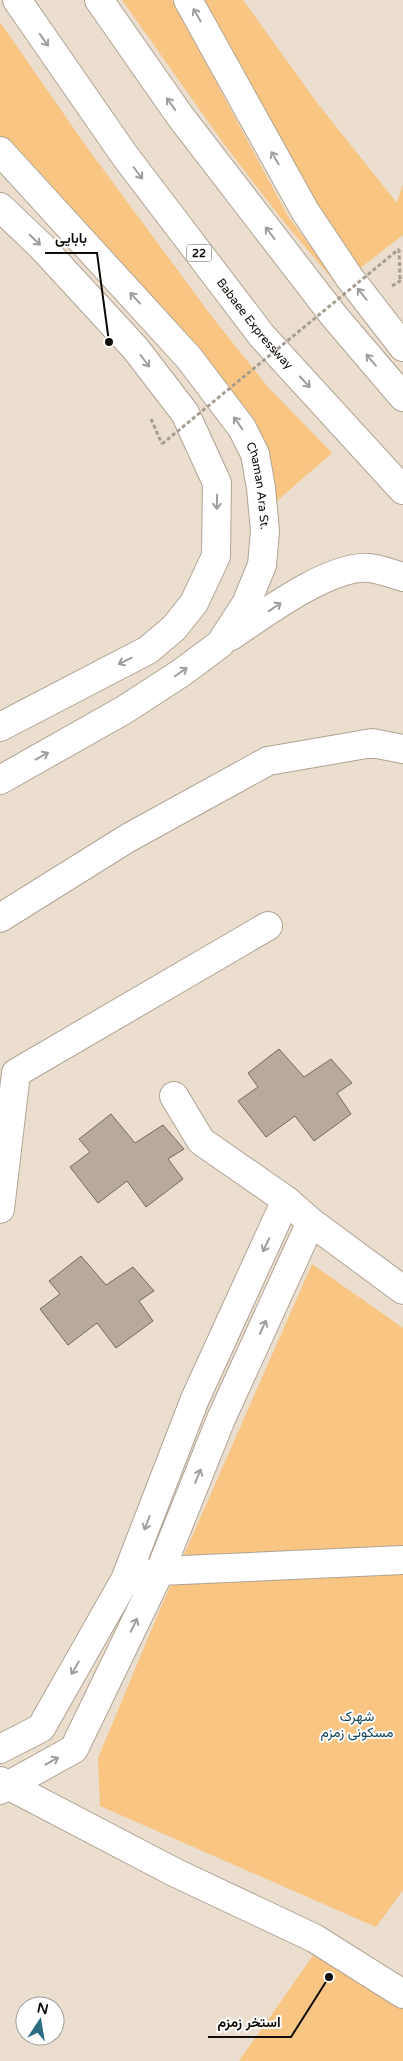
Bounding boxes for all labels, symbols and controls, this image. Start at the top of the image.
one-way arrow [191,9,201,23]
one-way arrow [39,33,49,47]
one-way arrow [166,97,176,111]
one-way arrow [269,151,279,165]
one-way arrow [132,166,143,179]
callout: بابایی [45,224,97,253]
one-way arrow [264,227,275,240]
text: بابایی [55,230,87,247]
one-way arrow [29,234,41,247]
road number: 22 [186,244,212,262]
street label: Babaee Expressway [214,276,296,373]
one-way arrow [357,288,368,301]
one-way arrow [129,291,141,304]
one-way arrow [139,354,150,367]
one-way arrow [366,354,377,367]
one-way arrow [299,375,311,388]
one-way arrow [233,416,243,430]
street label: Chaman Ara St. [243,440,272,530]
one-way arrow [212,494,222,510]
one-way arrow [267,602,281,612]
one-way arrow [118,657,133,666]
one-way arrow [174,667,188,677]
one-way arrow [35,751,49,761]
one-way arrow [260,1237,270,1252]
one-way arrow [259,1320,268,1335]
one-way arrow [194,1469,203,1484]
one-way arrow [142,1515,151,1530]
one-way arrow [130,1618,139,1633]
one-way arrow [70,1660,80,1675]
district label: شهرک مسکونی زمزم [320,1708,394,1741]
one-way arrow [45,1756,59,1766]
north arrow [15,1996,65,2046]
text: N [35,1999,50,2018]
callout: استخر زمزم [208,2008,291,2037]
text: استخر زمزم [217,2014,281,2031]

